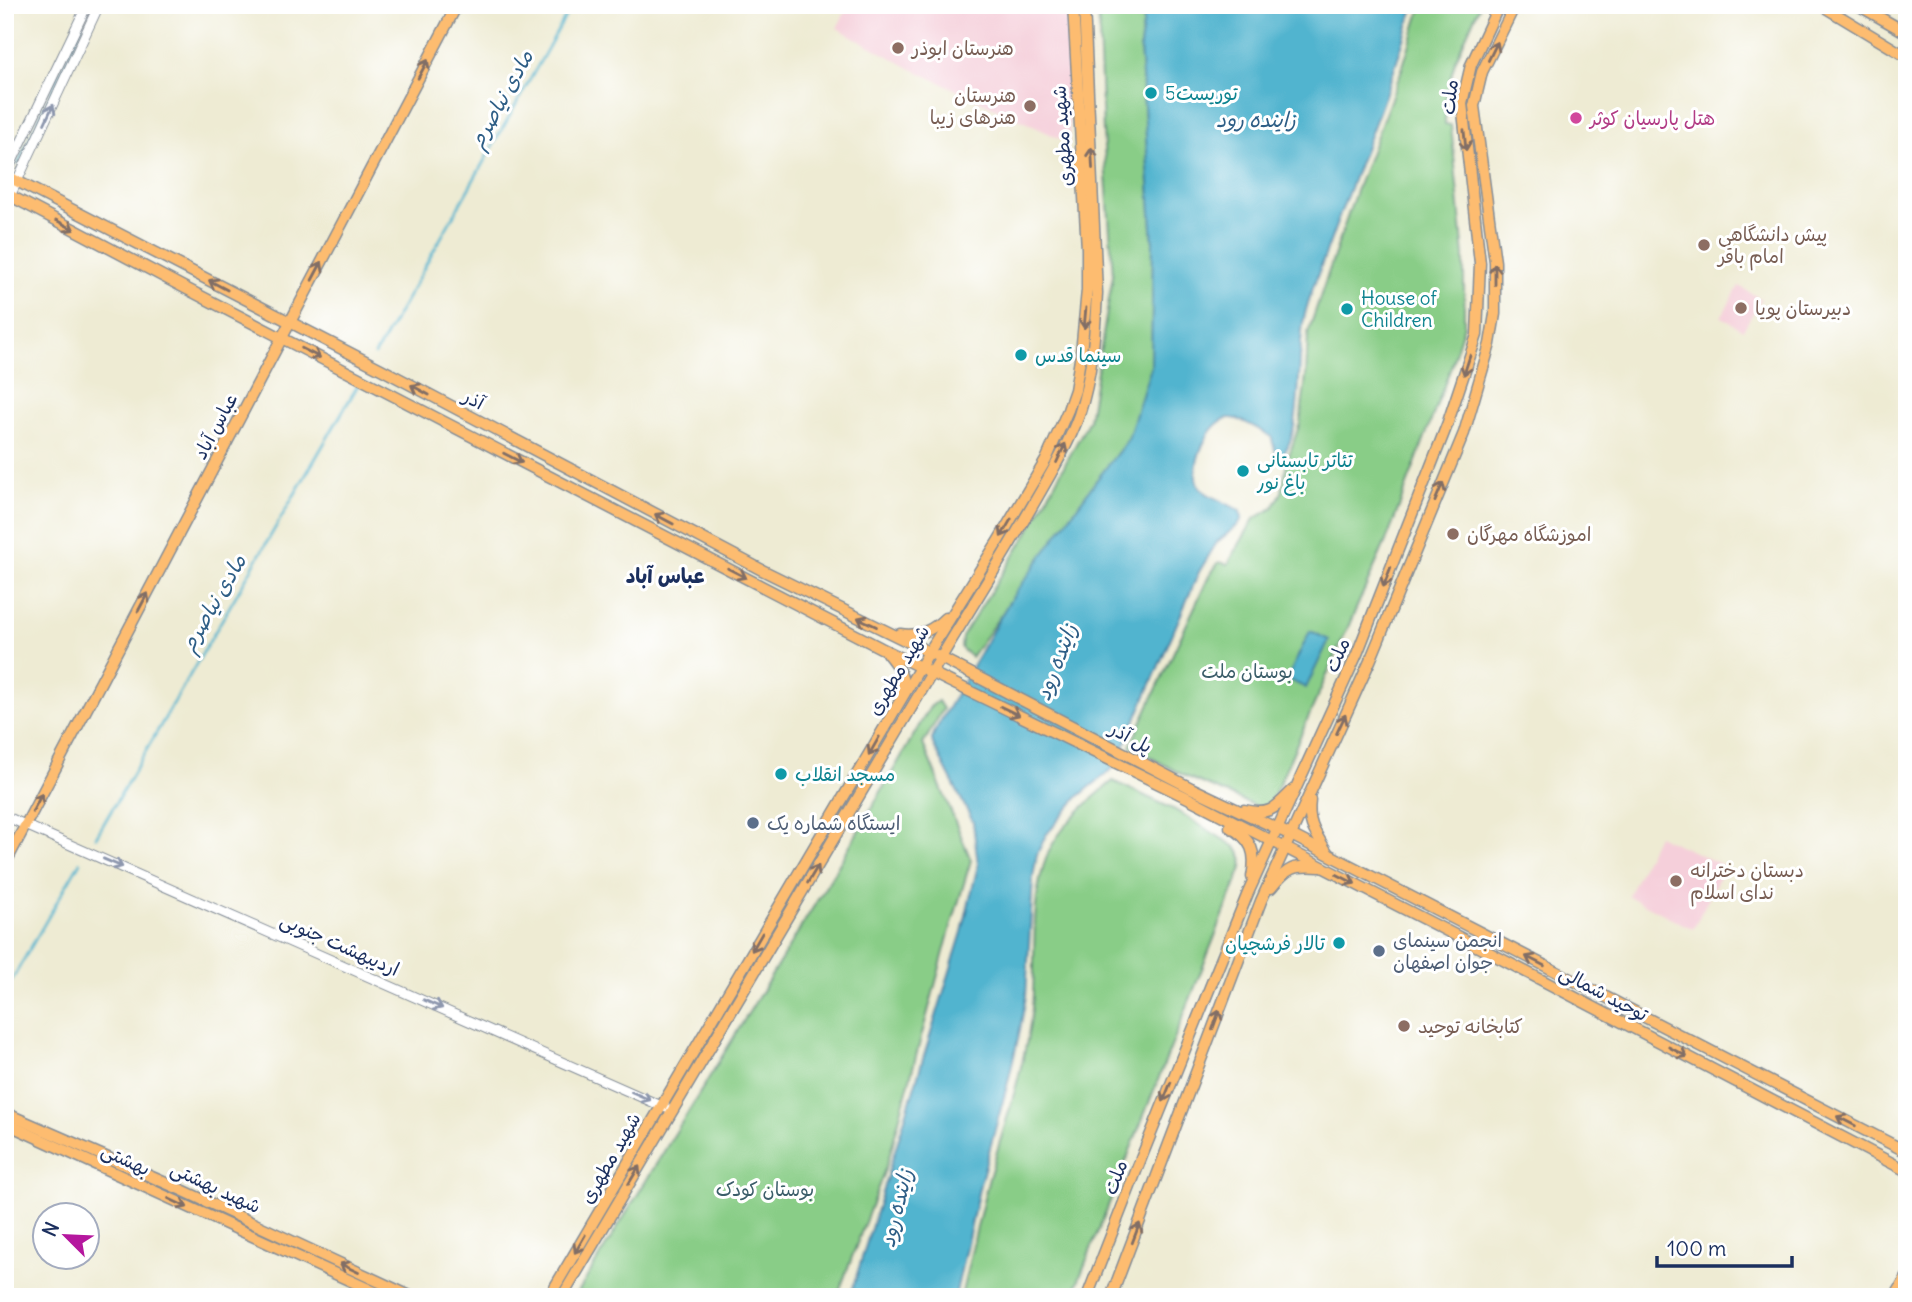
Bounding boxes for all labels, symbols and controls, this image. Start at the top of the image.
place label: هنرستان ابوذر [910,36,1014,60]
marker: هنرستان ابوذر [890,40,906,56]
one-way arrow [1486,41,1500,62]
water label: مادی نیاصرم [462,44,542,155]
one-way arrow [417,59,430,80]
street label: ملت [1435,78,1463,116]
place label: توریست5 [1165,81,1238,105]
place label: هنرستان هنرهای زیبا [930,83,1016,129]
street label: شهید مطهری [1046,85,1078,187]
marker: توریست5 [1143,85,1159,101]
marker: هنرستان هنرهای زیبا [1022,98,1038,114]
one-way arrow [43,104,56,125]
water label: زاینده رود [1216,106,1297,133]
place label: هتل پارسیان کوثر [1588,106,1715,131]
marker: هتل پارسیان کوثر [1568,110,1584,126]
one-way arrow [1459,128,1472,150]
one-way arrow [1085,147,1098,170]
one-way arrow [55,218,75,232]
place label: پیش دانشگاهی امام باقر [1716,222,1827,271]
marker: پیش دانشگاهی امام باقر [1696,237,1712,253]
one-way arrow [311,261,325,281]
one-way arrow [1488,263,1502,286]
one-way arrow [208,278,229,291]
place label: House of Children [1361,286,1437,332]
place label: دبیرستان پویا [1755,296,1851,321]
marker: دبیرستان پویا [1733,300,1749,316]
marker: House of Children [1339,301,1355,317]
one-way arrow [1078,306,1091,329]
place label: سینما قدس [1035,343,1122,367]
one-way arrow [300,346,321,360]
marker: سینما قدس [1013,347,1029,363]
one-way arrow [1460,353,1472,375]
one-way arrow [410,383,430,397]
street label: آذر [457,383,490,415]
street label: عباس آباد [188,389,242,463]
one-way arrow [1055,443,1068,464]
place label: تئاتر تابستانی باغ نور [1256,448,1353,496]
one-way arrow [502,451,523,465]
marker: تئاتر تابستانی باغ نور [1235,463,1251,479]
one-way arrow [1433,482,1446,503]
one-way arrow [655,512,675,526]
one-way arrow [999,518,1013,538]
place label: اموزشگاه مهرگان [1467,522,1591,546]
marker: اموزشگاه مهرگان [1445,526,1461,542]
water label: مادی نیاصرم [174,549,255,659]
district label: عباس آباد [626,562,704,589]
one-way arrow [726,566,747,580]
one-way arrow [1380,566,1393,588]
one-way arrow [137,592,151,613]
one-way arrow [857,614,878,628]
water label: زاینده رود [1029,619,1083,704]
street label: شهید مطهری [862,620,934,720]
street label: ملت [1319,634,1355,676]
park label: بوستان ملت [1201,659,1293,683]
one-way arrow [999,704,1020,718]
one-way arrow [1335,714,1348,735]
street label: پل آذر [1103,715,1156,759]
one-way arrow [866,736,880,756]
place label: مسجد انقلاب [795,762,895,786]
marker: مسجد انقلاب [773,766,789,782]
one-way arrow [31,794,45,814]
place label: ایستگاه شماره یک [767,811,900,835]
marker: ایستگاه شماره یک [745,815,761,831]
one-way arrow [101,857,123,870]
place label: دبستان دخترانه ندای اسلام [1690,858,1804,907]
one-way arrow [807,864,820,885]
one-way arrow [1335,872,1355,886]
marker: دبستان دخترانه ندای اسلام [1668,873,1684,889]
street label: اردیبهشت جنوبی [276,907,403,982]
place label: انجمن سینمای جوان اصفهان [1393,928,1502,974]
one-way arrow [750,931,764,951]
place label: تالار فرشچیان [1225,931,1325,956]
marker: تالار فرشچیان [1331,935,1347,951]
marker: انجمن سینمای جوان اصفهان [1371,943,1387,959]
one-way arrow [1525,953,1546,967]
street label: توحید شمالی [1555,960,1653,1027]
one-way arrow [422,998,443,1011]
one-way arrow [1211,1010,1223,1032]
place label: کتابخانه توحید [1418,1014,1523,1038]
marker: کتابخانه توحید [1396,1018,1412,1034]
one-way arrow [1667,1045,1688,1059]
one-way arrow [1160,1081,1173,1103]
one-way arrow [630,1090,651,1103]
street label: شهید مطهری [574,1108,646,1208]
one-way arrow [1836,1114,1857,1127]
street label: بهشتی [97,1137,154,1182]
street label: شهید بهشتی [167,1156,265,1219]
street label: ملت [1098,1156,1132,1198]
one-way arrow [628,1165,642,1185]
water label: زاینده رود [873,1165,919,1250]
park label: بوستان کودک [716,1177,814,1201]
one-way arrow [167,1197,189,1210]
north arrow [32,1200,102,1270]
text: N [37,1218,64,1240]
one-way arrow [1130,1222,1143,1244]
scale bar [1657,1225,1791,1269]
one-way arrow [573,1233,587,1253]
text: 100 m [1667,1235,1726,1262]
one-way arrow [339,1261,360,1274]

